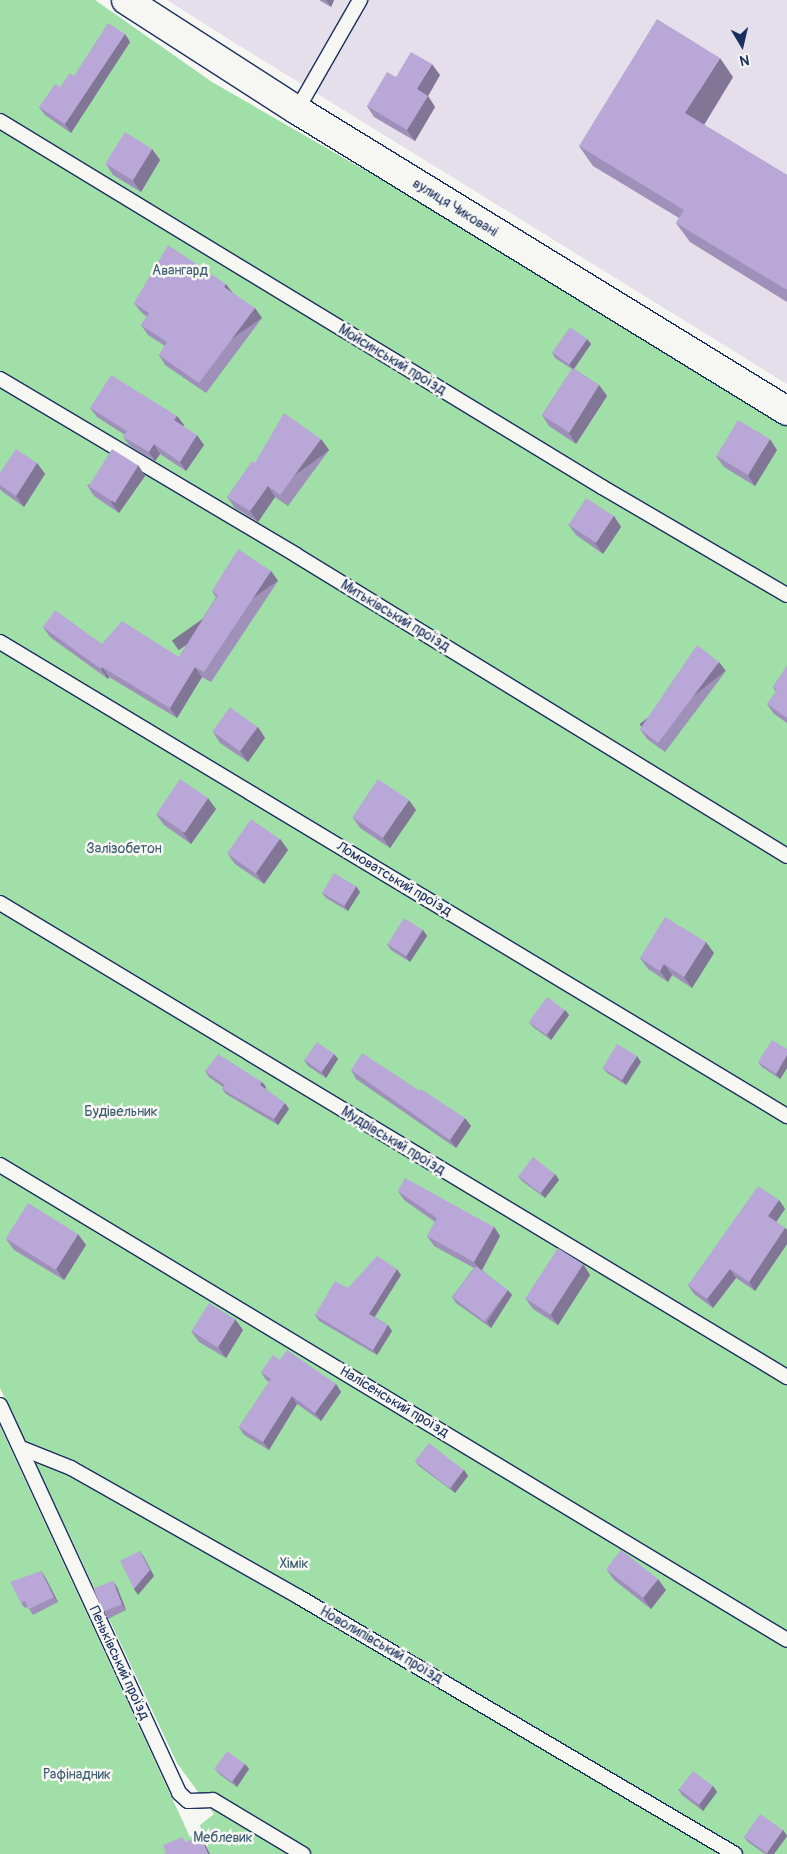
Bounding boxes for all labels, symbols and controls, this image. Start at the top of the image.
north arrow [717,20,767,70]
text: N [738,51,750,69]
street label: вулиця Чиковані [409,175,501,241]
park label: Авангард [152,263,208,279]
street label: Мойсинський проїзд [335,321,449,399]
street label: Митьківський проїзд [337,577,453,655]
street label: Ломоватський проїзд [334,838,454,920]
park label: Залізобетон [86,841,162,857]
street label: Мудрівський проїзд [338,1103,448,1179]
park label: Будівельник [84,1104,158,1120]
street label: Налісенський проїзд [336,1363,452,1441]
park label: Хімік [280,1556,308,1572]
street label: Новолипівський проїзд [317,1603,445,1687]
street label: Пеньківський проїзд [85,1604,153,1722]
park label: Рафінадник [43,1767,111,1783]
park label: Меблевик [193,1830,253,1846]

